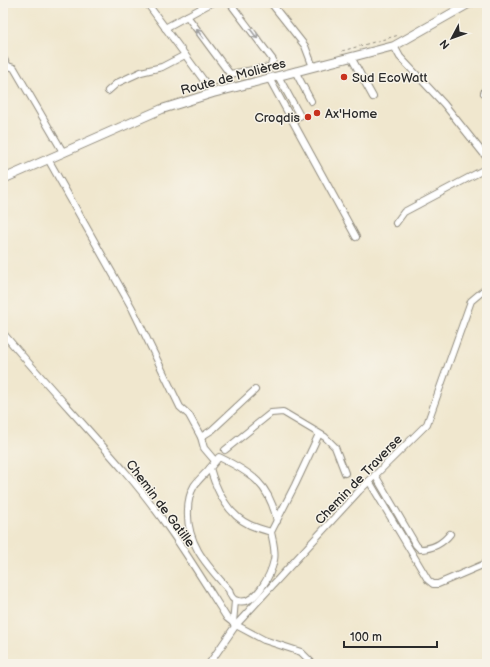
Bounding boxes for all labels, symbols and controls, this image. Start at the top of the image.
north arrow [432,18,472,58]
one-way arrow [196,29,204,40]
one-way arrow [250,29,258,40]
text: N [437,37,452,52]
street label: Route de Molières [179,55,288,99]
place label: Sud EcoWatt [352,70,427,86]
marker: Sud EcoWatt [339,72,349,82]
place label: Ax'Home [325,106,377,122]
marker: Ax'Home [312,108,322,118]
place label: Croqdis [254,110,301,126]
marker: Croqdis [303,112,313,122]
street label: Chemin de Traverse [312,431,406,528]
street label: Chemin de Gatille [122,457,198,551]
scale bar [344,623,437,649]
text: 100 m [350,630,382,645]

